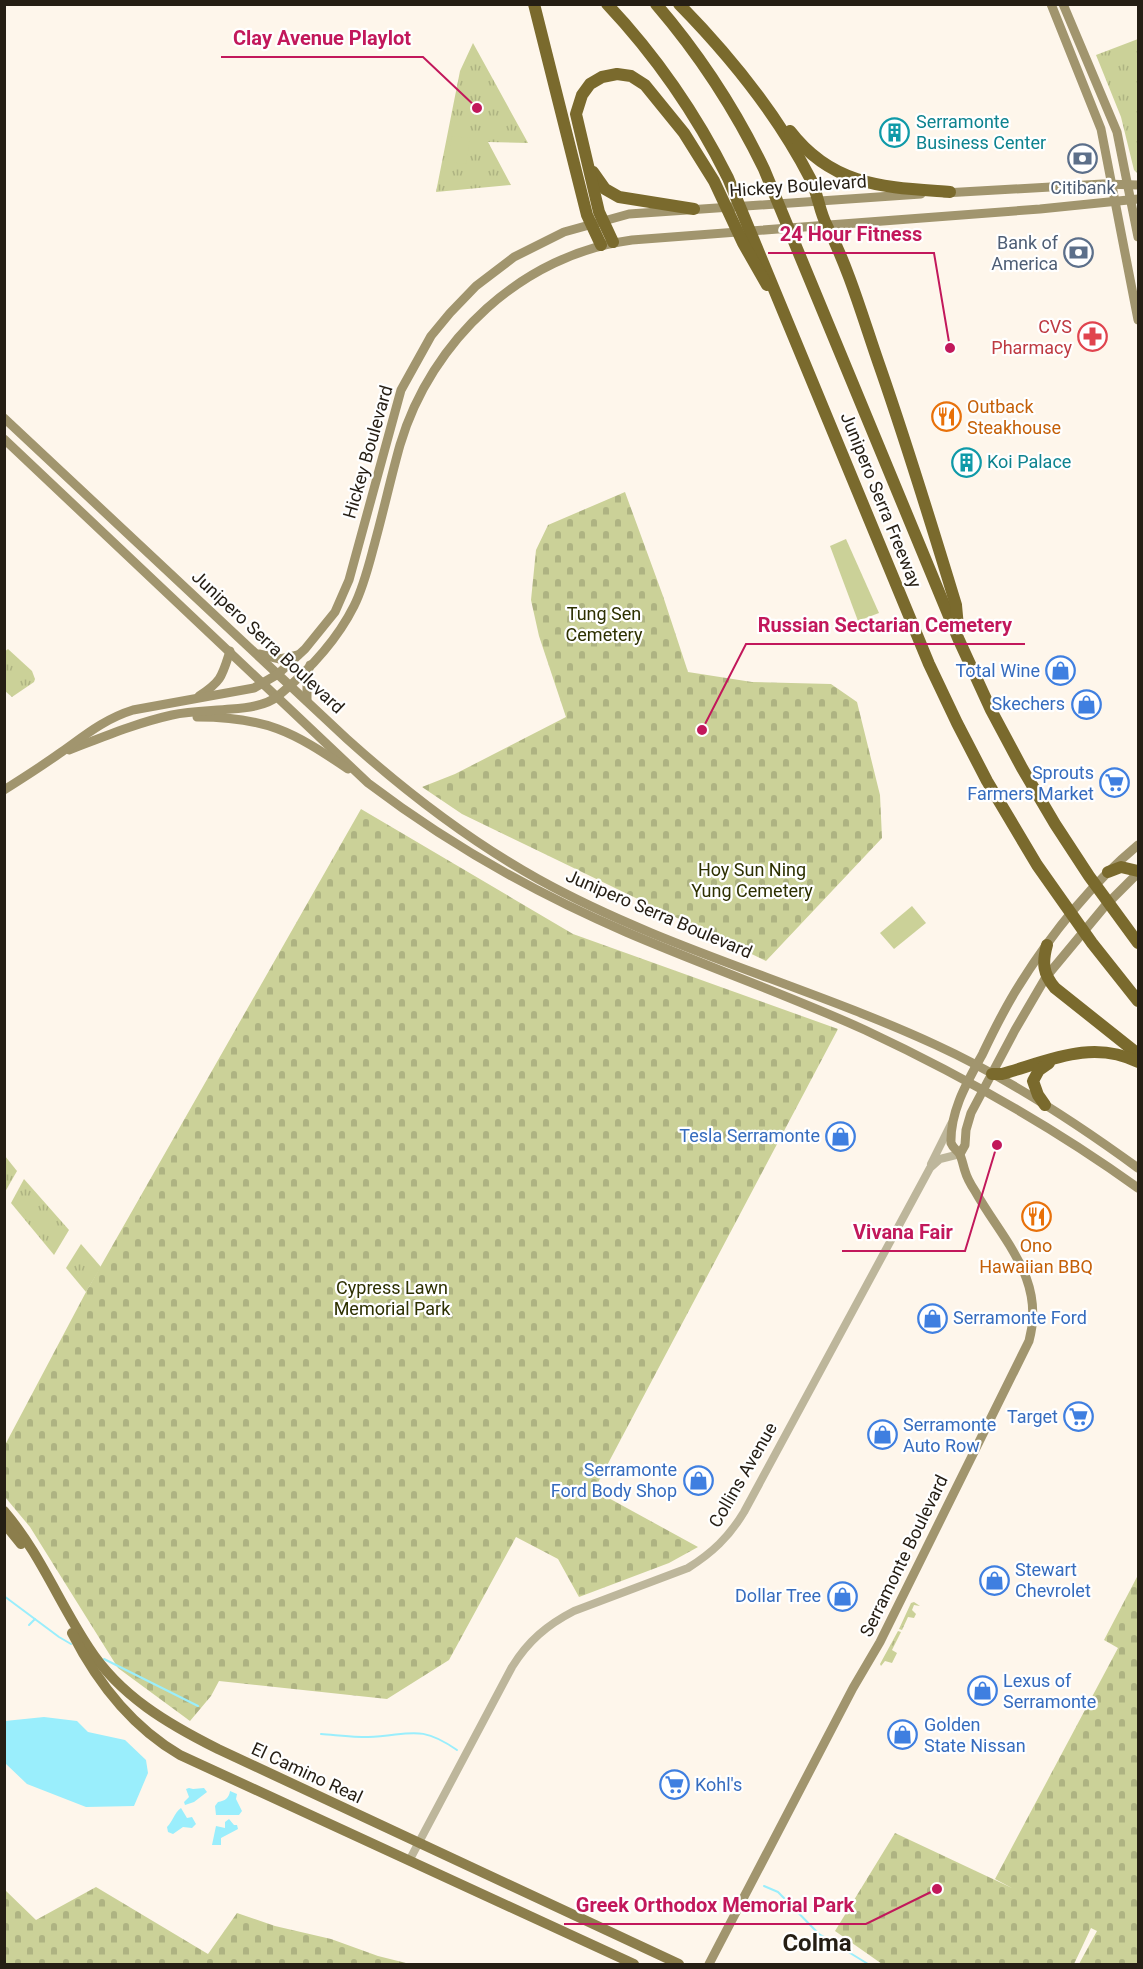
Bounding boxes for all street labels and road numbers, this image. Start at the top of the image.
street label: Hickey Boulevard [729,170,867,201]
street label: Hickey Boulevard [338,383,397,521]
street label: Junipero Serra Freeway [837,409,926,591]
street label: Junipero Serra Boulevard [188,566,349,718]
street label: Junipero Serra Boulevard [563,865,756,962]
street label: Collins Avenue [704,1419,781,1531]
street label: Serramonte Boulevard [855,1471,952,1640]
street label: El Camino Real [248,1738,366,1807]

